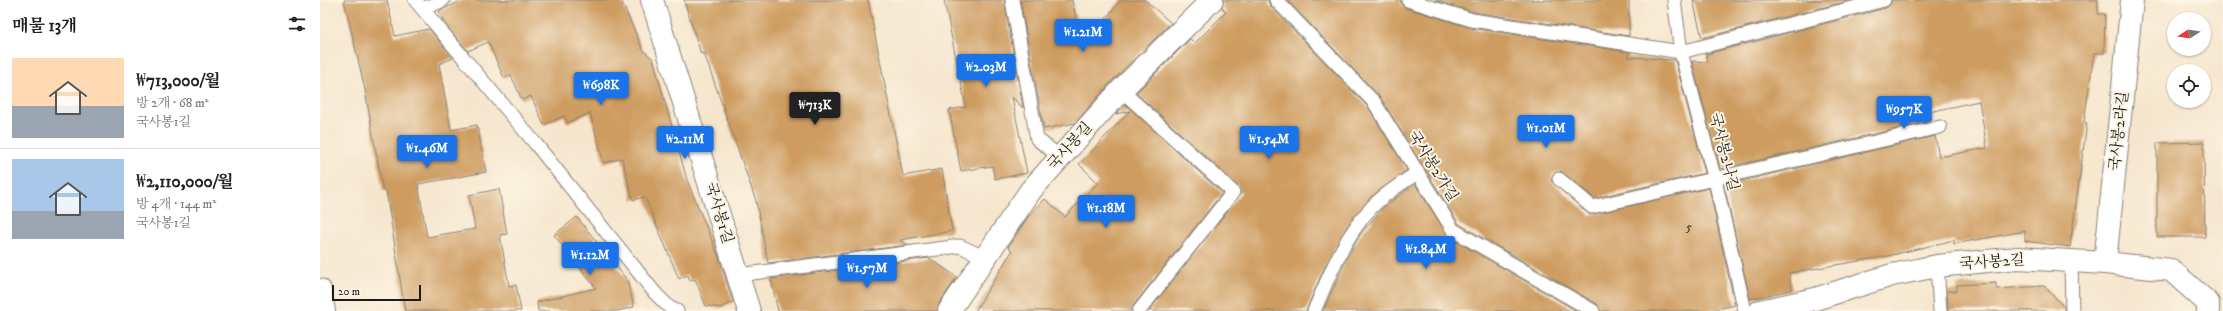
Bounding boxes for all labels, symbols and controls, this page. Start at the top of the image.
north arrow [2167,12,2211,56]
map controls [2167,12,2211,108]
icon: filters [286,13,308,35]
text: 매물 13개 [12,15,78,37]
pin: ₩1.21M [1050,19,1116,53]
text: ₩1.21M [1064,24,1102,40]
pin: ₩2.03M [953,54,1019,88]
text: ₩2.03M [965,59,1007,75]
button: locate [2167,64,2211,108]
text: ₩713,000/월 [136,70,221,92]
pin: ₩698K [573,72,629,106]
icon: home [44,74,92,122]
text: ₩698K [583,77,619,93]
street label: 국사봉2라길 [2105,90,2133,172]
pin: ₩713K [787,92,843,126]
text: 방 2개 · 68 m² [136,95,209,111]
pin: ₩957K [1876,96,1932,130]
text: ₩713K [798,97,832,113]
text: ₩957K [1886,101,1922,117]
street label: 국사봉2나길 [1705,111,1743,193]
text: 국사봉1길 [136,114,191,130]
pin: ₩1.01M [1513,115,1579,149]
street label: 국사봉길 [1044,118,1096,174]
text: ₩1.01M [1526,120,1566,136]
pin: ₩2.11M [652,126,718,160]
pin: ₩1.54M [1236,126,1302,160]
street label: 국사봉2가길 [1404,127,1462,205]
text: ₩2.11M [666,131,704,147]
text: ₩1.54M [1249,131,1289,147]
pin: ₩1.46M [394,135,460,169]
text: ₩1.46M [406,140,448,156]
text: ₩2,110,000/월 [136,171,234,193]
icon: home [44,175,92,223]
street label: 국사봉1길 [701,180,737,246]
pin: ₩1.18M [1073,195,1139,229]
text: 방 4개 · 144 m² [136,196,216,212]
text: ₩1.18M [1087,200,1125,216]
text: 국사봉1길 [136,215,191,231]
house number: 5 [1686,219,1693,235]
pin: ₩1.84M [1393,236,1459,270]
text: ₩1.84M [1405,241,1447,257]
pin: ₩1.12M [557,242,623,276]
text: ₩1.12M [571,247,609,263]
street label: 국사봉2길 [1959,250,2025,274]
pin: ₩1.57M [834,255,900,289]
text: ₩1.57M [847,260,887,276]
scale bar [332,283,421,302]
text: 20 m [338,285,360,299]

